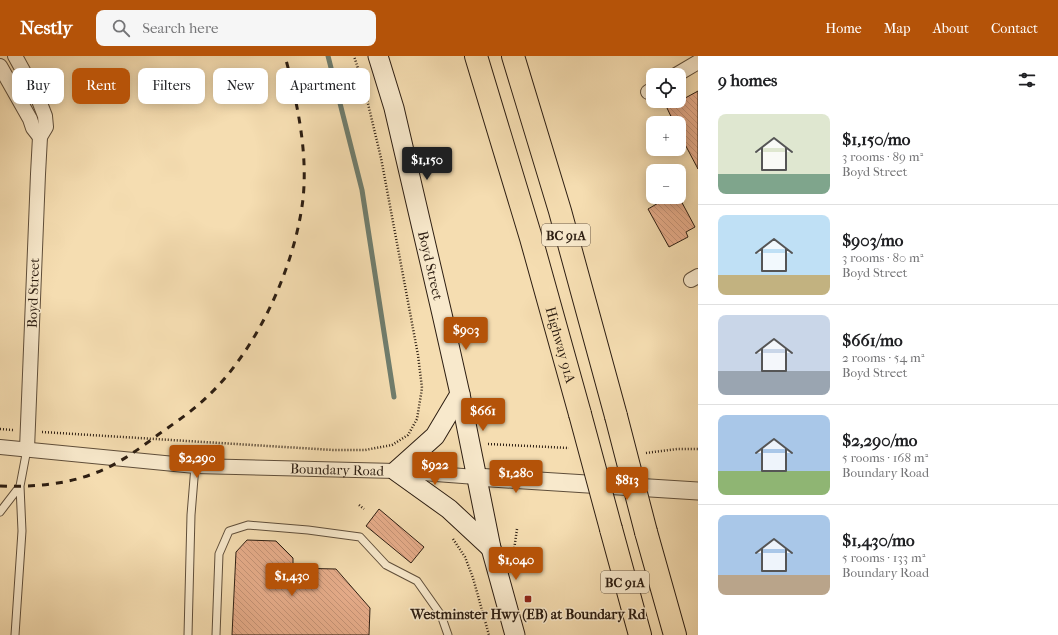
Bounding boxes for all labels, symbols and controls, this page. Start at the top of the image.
search box [96,10,376,46]
text: Nestly [20,17,72,39]
icon: search [110,17,132,39]
text: Search here [142,19,218,37]
text: Home [825,20,862,37]
text: Map [884,20,911,37]
text: About [933,20,969,37]
text: Contact [991,20,1038,37]
chip: Buy [12,68,64,104]
chip: Rent [72,68,130,104]
chip: Filters [138,68,205,104]
chip: New [213,68,268,104]
chip: Apartment [276,68,370,104]
map controls [646,68,686,204]
button: locate [646,68,686,108]
icon: filters [1016,69,1038,91]
text: 9 homes [718,70,777,90]
button: + [646,116,686,156]
text: $1,150/mo [842,129,910,149]
icon: home [750,130,798,178]
pin: $1,150 [394,147,460,181]
text: 3 rooms · 89 m² [842,149,923,164]
text: $1,150 [411,152,443,167]
button: − [646,164,686,204]
text: Boyd Street [842,164,907,179]
road number: BC 91A [542,224,590,246]
street label: Boyd Street [414,229,446,302]
text: $903/mo [842,230,903,250]
icon: home [750,231,798,279]
text: 3 rooms · 80 m² [842,250,923,265]
street label: Boyd Street [24,258,43,328]
text: Boyd Street [842,265,907,280]
street label: Highway 91A [542,305,579,386]
pin: $903 [442,317,490,351]
text: $903 [453,322,479,337]
text: $661/mo [842,330,903,350]
icon: home [750,331,798,379]
text: 2 rooms · 54 m² [842,350,924,365]
text: Boyd Street [842,365,907,380]
pin: $661 [459,398,507,432]
text: $661 [470,403,496,418]
text: $2,290/mo [842,430,917,450]
icon: home [750,431,798,479]
pin: $2,290 [164,445,230,479]
text: $2,290 [178,450,216,465]
text: 5 rooms · 168 m² [842,450,928,465]
pin: $922 [411,452,459,486]
text: $922 [421,457,449,472]
street label: Boundary Road [290,460,385,480]
pin: $1,280 [483,460,549,494]
text: $1,280 [499,465,533,480]
text: Boundary Road [842,465,929,480]
pin: $813 [603,467,651,501]
text: $813 [615,472,639,487]
text: $1,430/mo [842,530,915,550]
icon: home [750,531,798,579]
pin: $1,040 [483,547,549,581]
text: 5 rooms · 133 m² [842,550,925,565]
text: $1,040 [498,552,534,567]
pin: $1,430 [259,563,325,597]
text: Boundary Road [842,565,929,580]
text: $1,430 [274,568,310,583]
road number: BC 91A [601,571,649,593]
marker: Westminster Hwy (EB) at Boundary Rd [523,594,533,604]
place label: Westminster Hwy (EB) at Boundary Rd [410,606,647,623]

